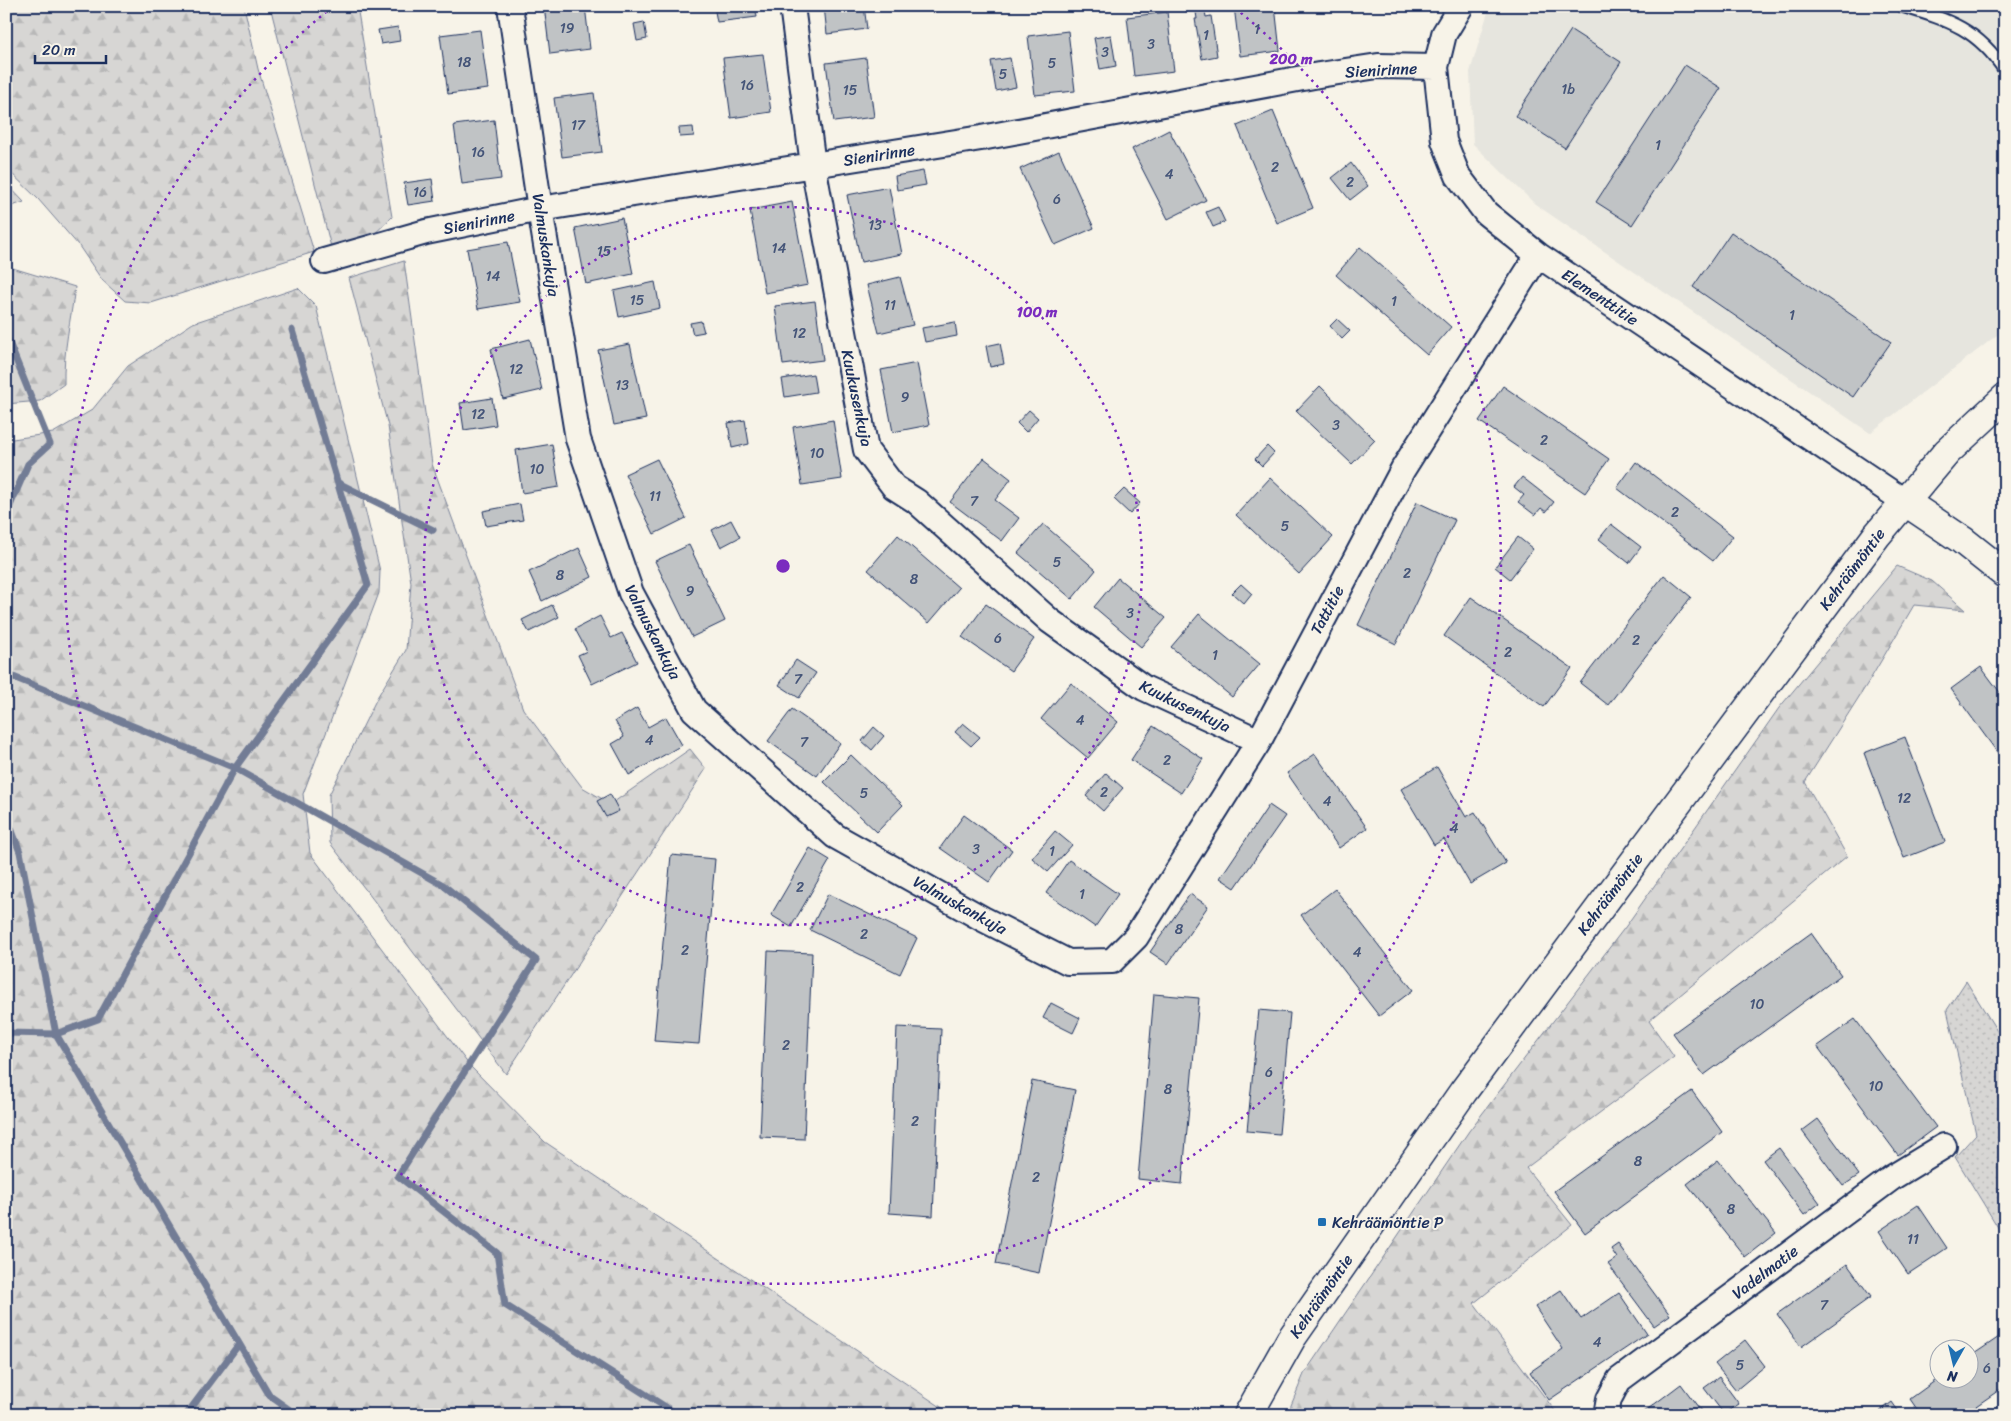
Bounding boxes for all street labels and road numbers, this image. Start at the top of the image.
street label: Sienirinne [1344,54,1418,86]
street label: Sienirinne [841,135,917,175]
street label: Valmuskankuja [524,191,569,300]
street label: Sienirinne [441,201,517,243]
street label: Elementtitie [1555,260,1645,334]
street label: Kuukusenkuja [833,347,881,449]
street label: Kehräämöntie [1811,521,1893,617]
street label: Valmuskankuja [617,579,690,686]
street label: Tattitie [1302,580,1352,640]
street label: Kuukusenkuja [1134,671,1236,741]
street label: Kehräämöntie [1569,846,1651,942]
street label: Valmuskankuja [908,867,1013,943]
street label: Vadelmatie [1725,1237,1805,1307]
street label: Kehräämöntie [1281,1248,1361,1344]

